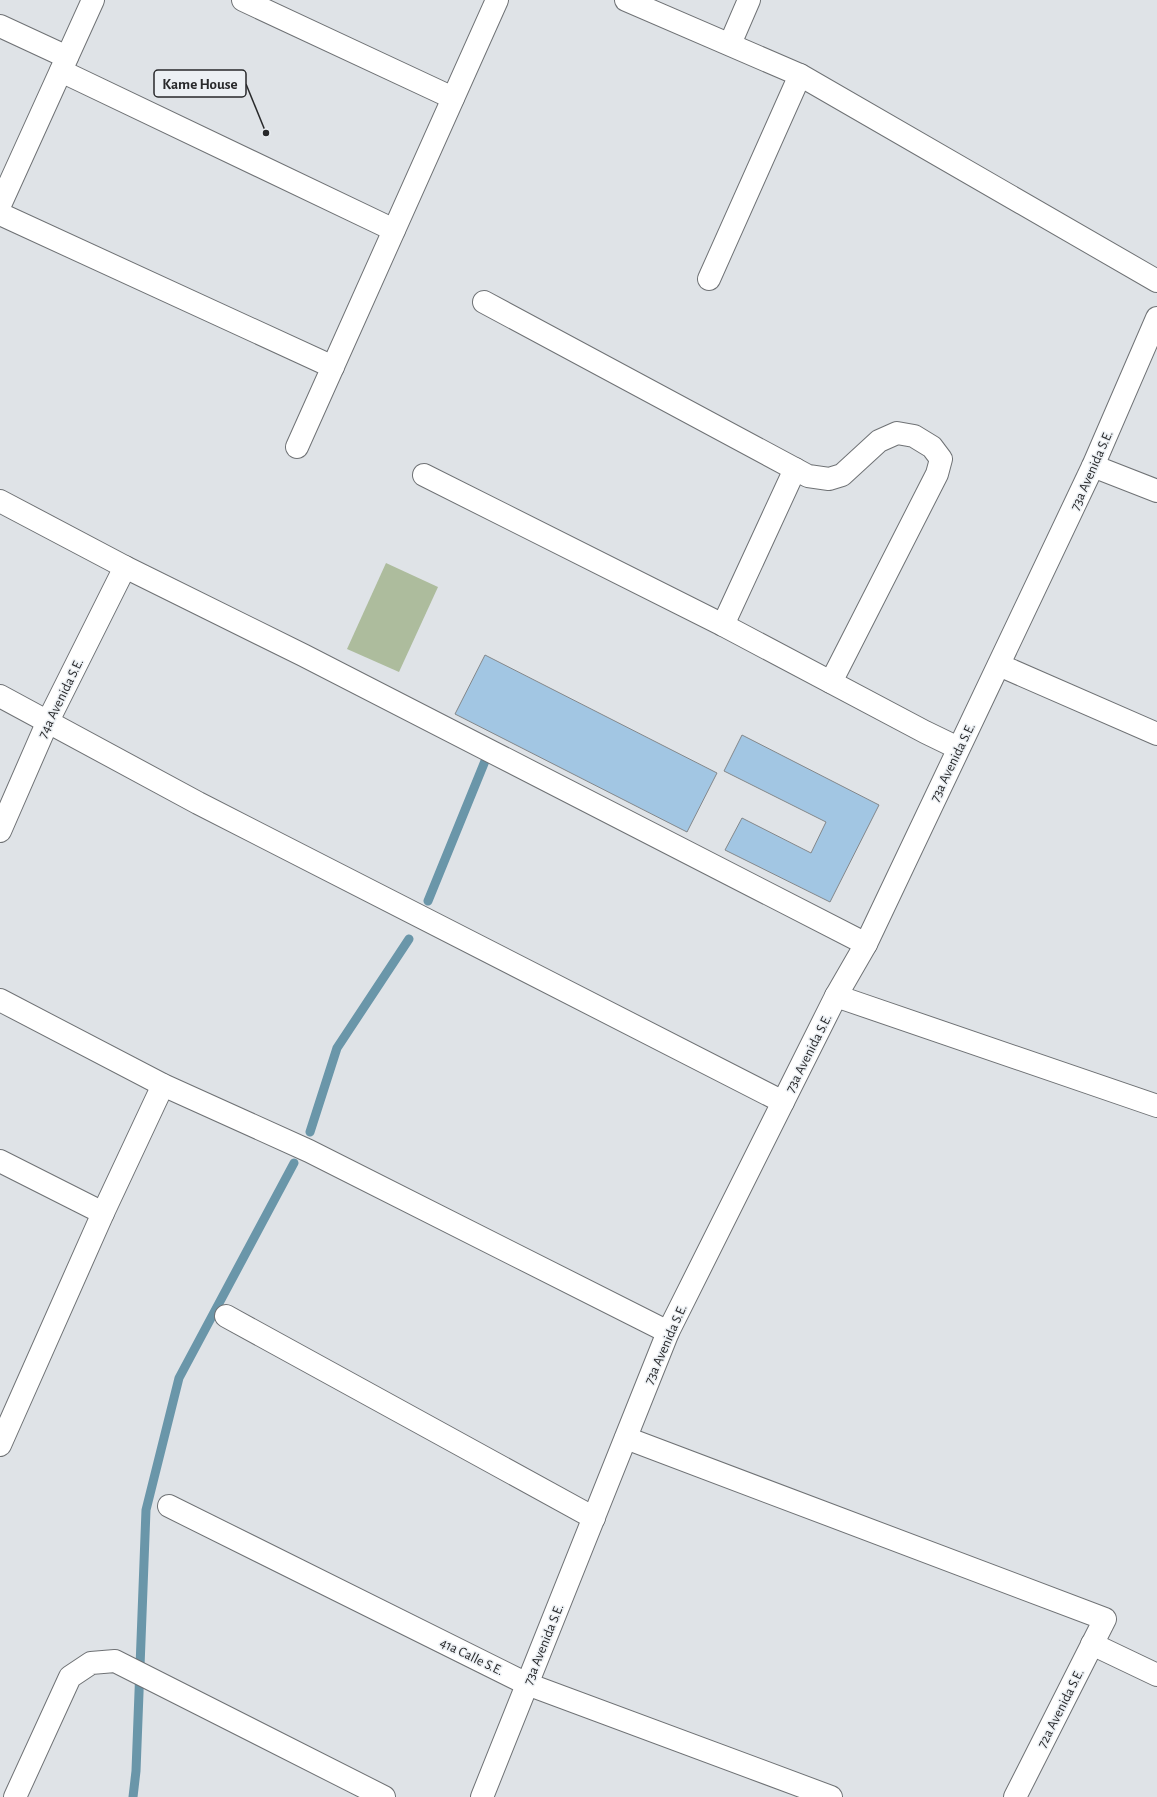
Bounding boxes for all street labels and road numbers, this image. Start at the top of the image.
street label: 73a Avenida S.E. [1068,428,1116,513]
street label: 74a Avenida S.E. [36,656,86,741]
street label: 73a Avenida S.E. [928,721,978,804]
street label: 73a Avenida S.E. [783,1012,835,1095]
street label: 73a Avenida S.E. [642,1302,690,1387]
street label: 73a Avenida S.E. [521,1602,567,1687]
street label: 41a Calle S.E. [438,1636,505,1678]
street label: 72a Avenida S.E. [1035,1667,1087,1750]

